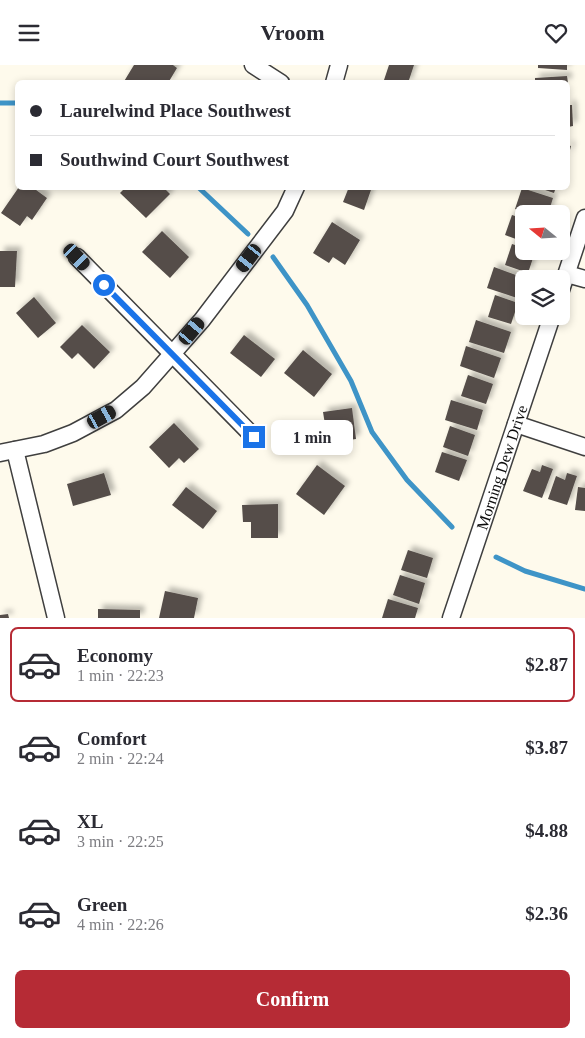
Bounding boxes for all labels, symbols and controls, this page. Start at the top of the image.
icon: menu [15,19,43,47]
icon: heart [542,19,570,47]
text: Vroom [261,20,324,45]
text: Laurelwind Place Southwest [60,100,291,121]
text: Southwind Court Southwest [60,149,289,170]
north arrow [515,205,570,260]
map controls [515,205,570,325]
car [61,241,92,273]
car [233,242,264,274]
button: layers [515,270,570,325]
route start [93,274,115,296]
car [176,315,207,347]
car [85,403,118,431]
street label: Morning Dew Drive [473,403,531,532]
callout: 1 min [272,419,354,455]
route end [243,426,265,448]
text: 1 min [293,429,331,446]
icon: car [17,642,62,687]
text: Economy [77,645,153,666]
text: $2.87 [525,654,568,675]
text: 1 min · 22:23 [77,667,164,684]
icon: car [17,725,62,770]
text: Comfort [77,728,147,749]
text: $3.87 [525,737,568,758]
text: 2 min · 22:24 [77,750,164,767]
icon: car [17,808,62,853]
text: XL [77,811,103,832]
text: $4.88 [525,820,568,841]
text: 3 min · 22:25 [77,833,164,850]
icon: car [17,891,62,936]
text: Green [77,894,127,915]
text: $2.36 [525,903,568,924]
text: 4 min · 22:26 [77,916,164,933]
button: Confirm [15,970,570,1028]

